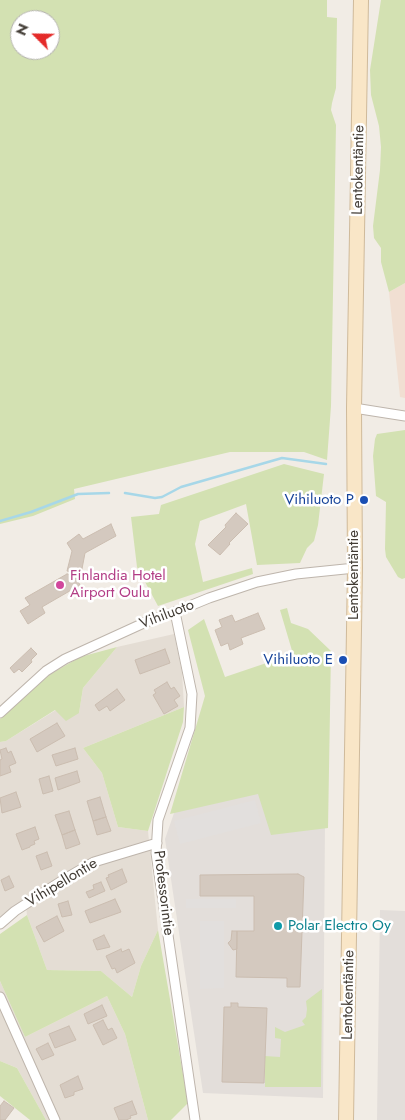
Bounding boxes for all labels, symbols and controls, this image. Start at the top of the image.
north arrow [10,10,60,60]
text: N [11,21,33,39]
street label: Lentokentäntie [349,125,369,215]
place label: Vihiluoto P [284,491,354,509]
marker: Vihiluoto P [358,494,370,506]
street label: Lentokentäntie [345,530,363,620]
place label: Finlandia Hotel Airport Oulu [70,567,166,602]
marker: Finlandia Hotel Airport Oulu [54,579,66,591]
street label: Vihiluoto [137,596,197,634]
place label: Vihiluoto E [263,651,333,669]
marker: Vihiluoto E [337,654,349,666]
street label: Professorintie [149,849,177,937]
street label: Vihipellontie [23,855,101,911]
place label: Polar Electro Oy [288,917,391,935]
marker: Polar Electro Oy [272,920,284,932]
street label: Lentokentäntie [339,950,359,1040]

